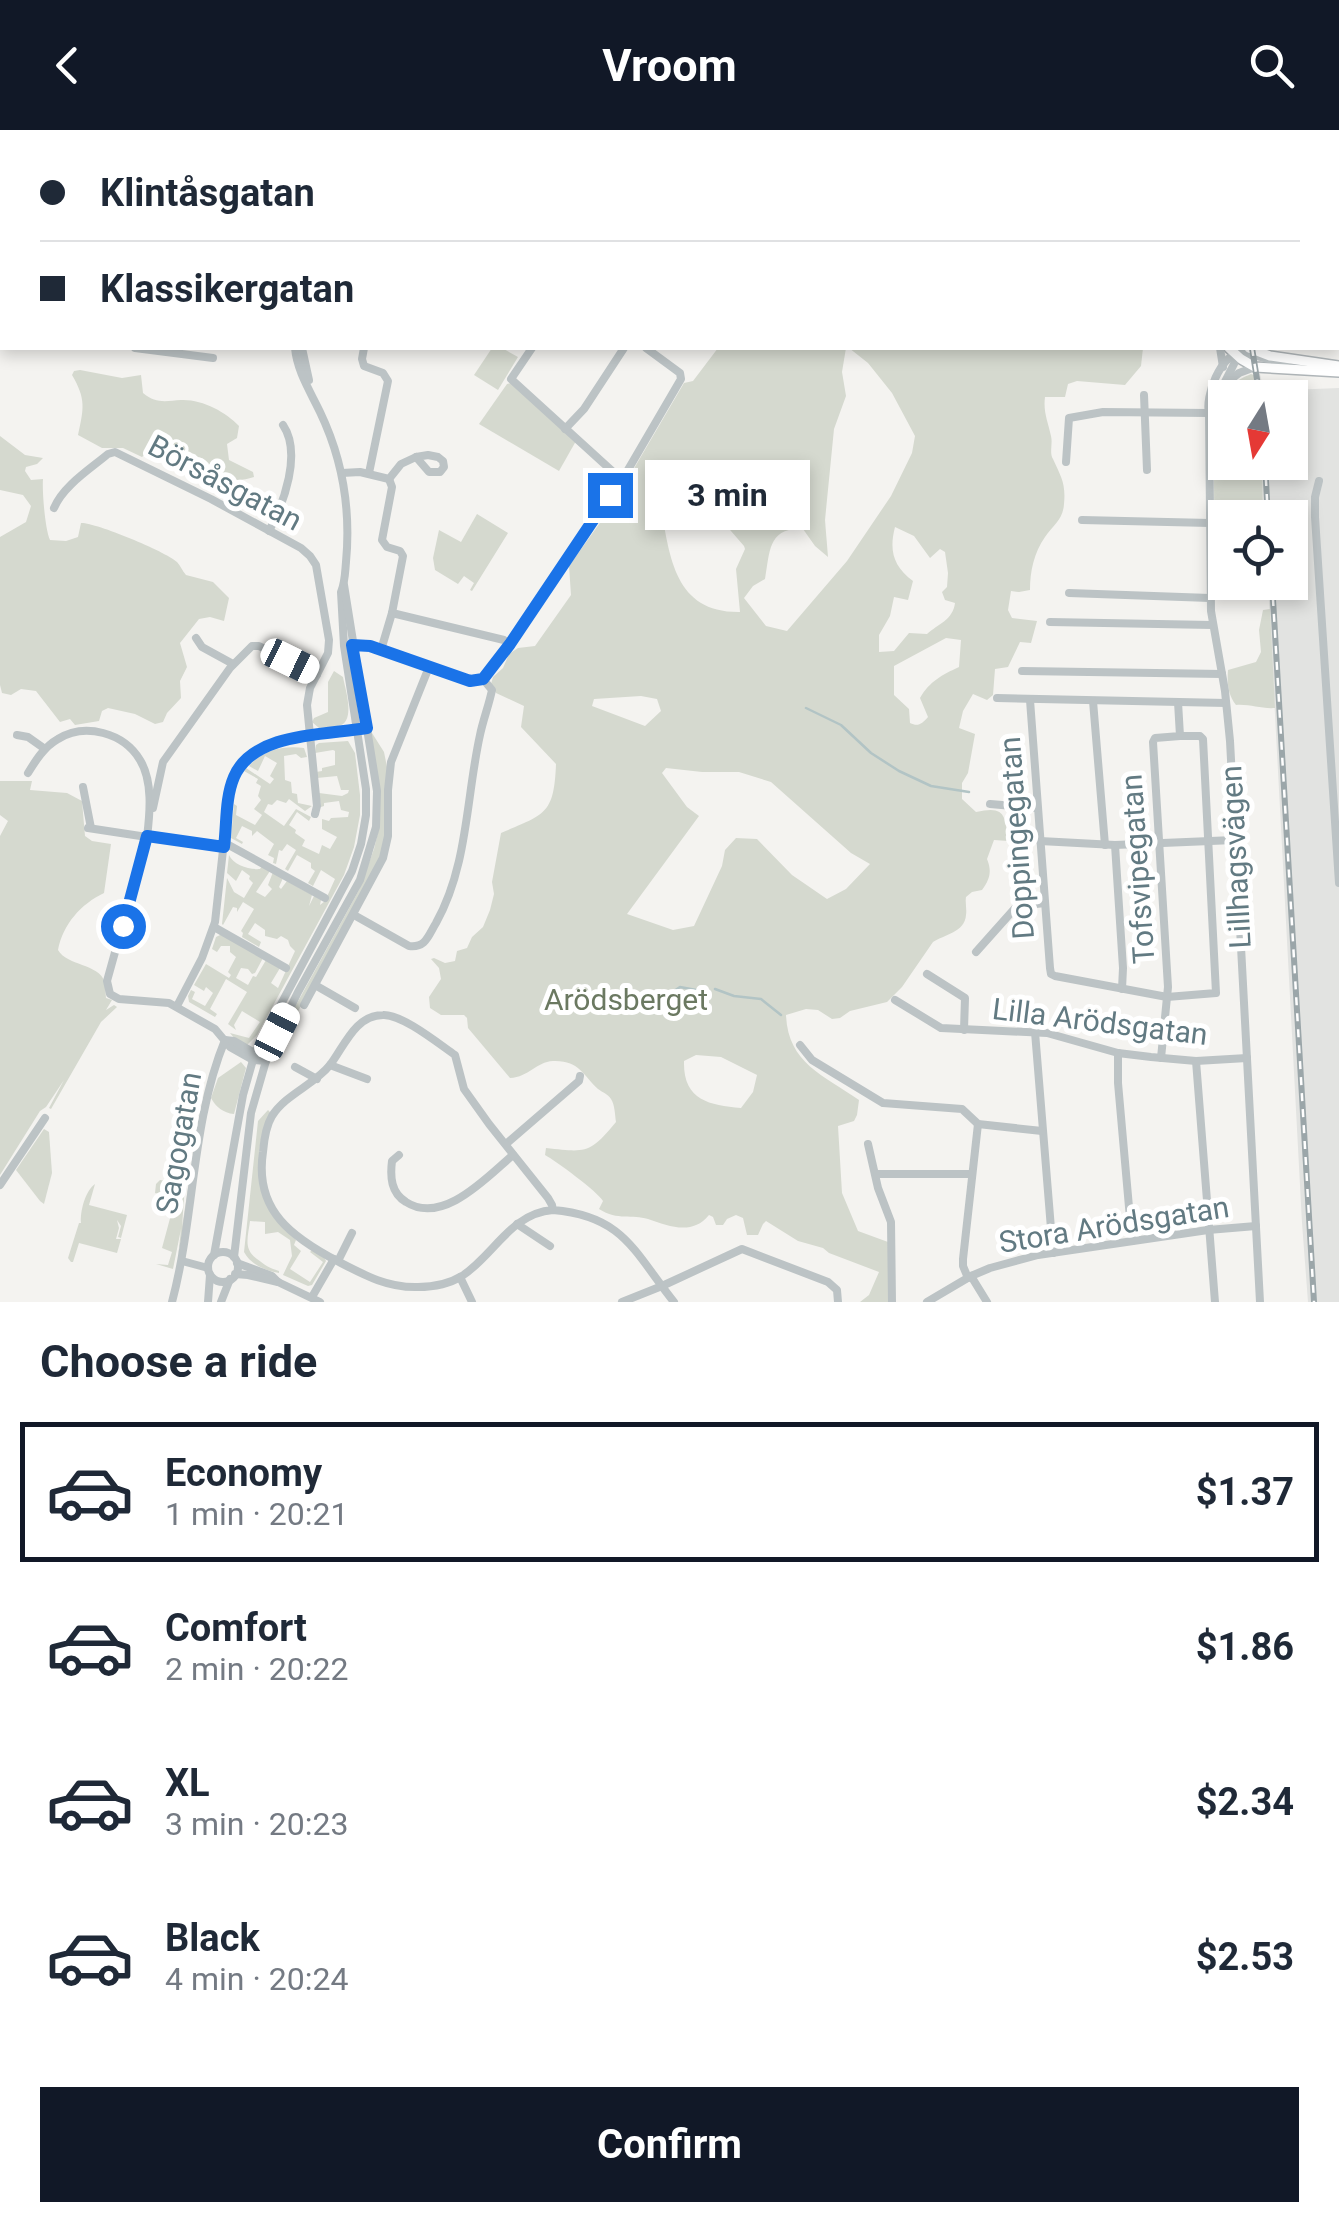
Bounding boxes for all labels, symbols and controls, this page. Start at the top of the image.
icon: back [40,38,95,93]
icon: search [1244,38,1299,93]
text: Vroom [602,39,737,92]
text: Klintåsgatan [100,171,315,215]
text: Klassikergatan [100,267,354,311]
north arrow [1208,380,1308,480]
map controls [1208,380,1308,600]
street label: Börsåsgatan [142,427,308,538]
callout: 3 min [645,460,810,530]
route end [588,473,633,518]
text: 3 min [687,476,768,514]
button: locate [1208,500,1308,600]
car [256,634,324,688]
street label: Doppingegatan [992,736,1041,940]
street label: Lillhagsvägen [1213,765,1258,949]
street label: Tofsvipegatan [1113,773,1162,965]
route start [101,904,146,949]
park label: Arödsberget [544,982,708,1017]
street label: Lilla Arödsgatan [990,991,1210,1052]
car [250,998,304,1066]
street label: Sagogatan [149,1069,208,1217]
street label: Stora Arödsgatan [996,1189,1232,1260]
text: Choose a ride [40,1335,317,1388]
icon: car [45,1447,135,1537]
text: Economy [165,1451,322,1495]
text: $1.37 [1196,1470,1294,1514]
text: 1 min · 20:21 [165,1495,348,1533]
icon: car [45,1602,135,1692]
text: Comfort [165,1606,307,1650]
text: $1.86 [1196,1625,1294,1669]
text: 2 min · 20:22 [165,1650,348,1688]
icon: car [45,1757,135,1847]
text: XL [165,1761,210,1805]
text: $2.34 [1196,1780,1294,1824]
text: 3 min · 20:23 [165,1805,348,1843]
icon: car [45,1912,135,2002]
text: Black [165,1916,260,1960]
text: $2.53 [1196,1935,1294,1979]
text: 4 min · 20:24 [165,1960,348,1998]
button: Confirm [40,2087,1299,2202]

